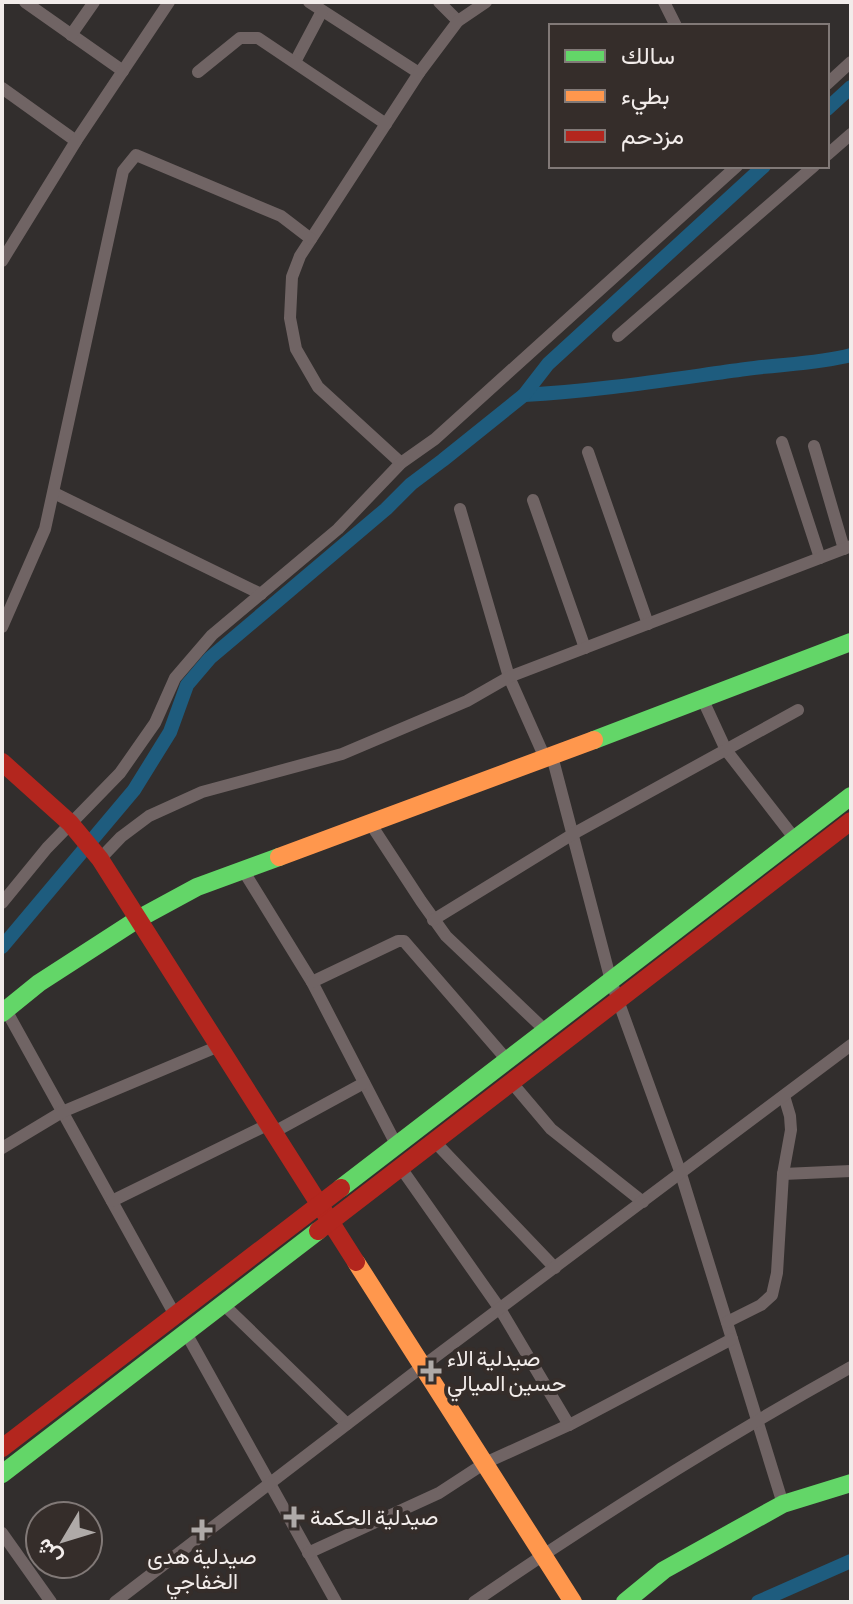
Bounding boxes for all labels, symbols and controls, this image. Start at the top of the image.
legend [549,24,829,168]
text: سالك [621,42,675,69]
text: بطيء [621,82,670,115]
text: مزدحم [621,122,684,152]
place label: صيدلية الاء حسين الميالي [447,1345,566,1402]
marker: صيدلية الاء حسين الميالي [422,1362,440,1380]
north arrow [24,1500,104,1580]
place label: صيدلية الحكمة [310,1504,439,1530]
marker: صيدلية الحكمة [285,1508,303,1526]
marker: صيدلية هدى الخفاجي [193,1521,211,1539]
text: ش [30,1533,67,1571]
place label: صيدلية هدى الخفاجي [147,1543,257,1600]

